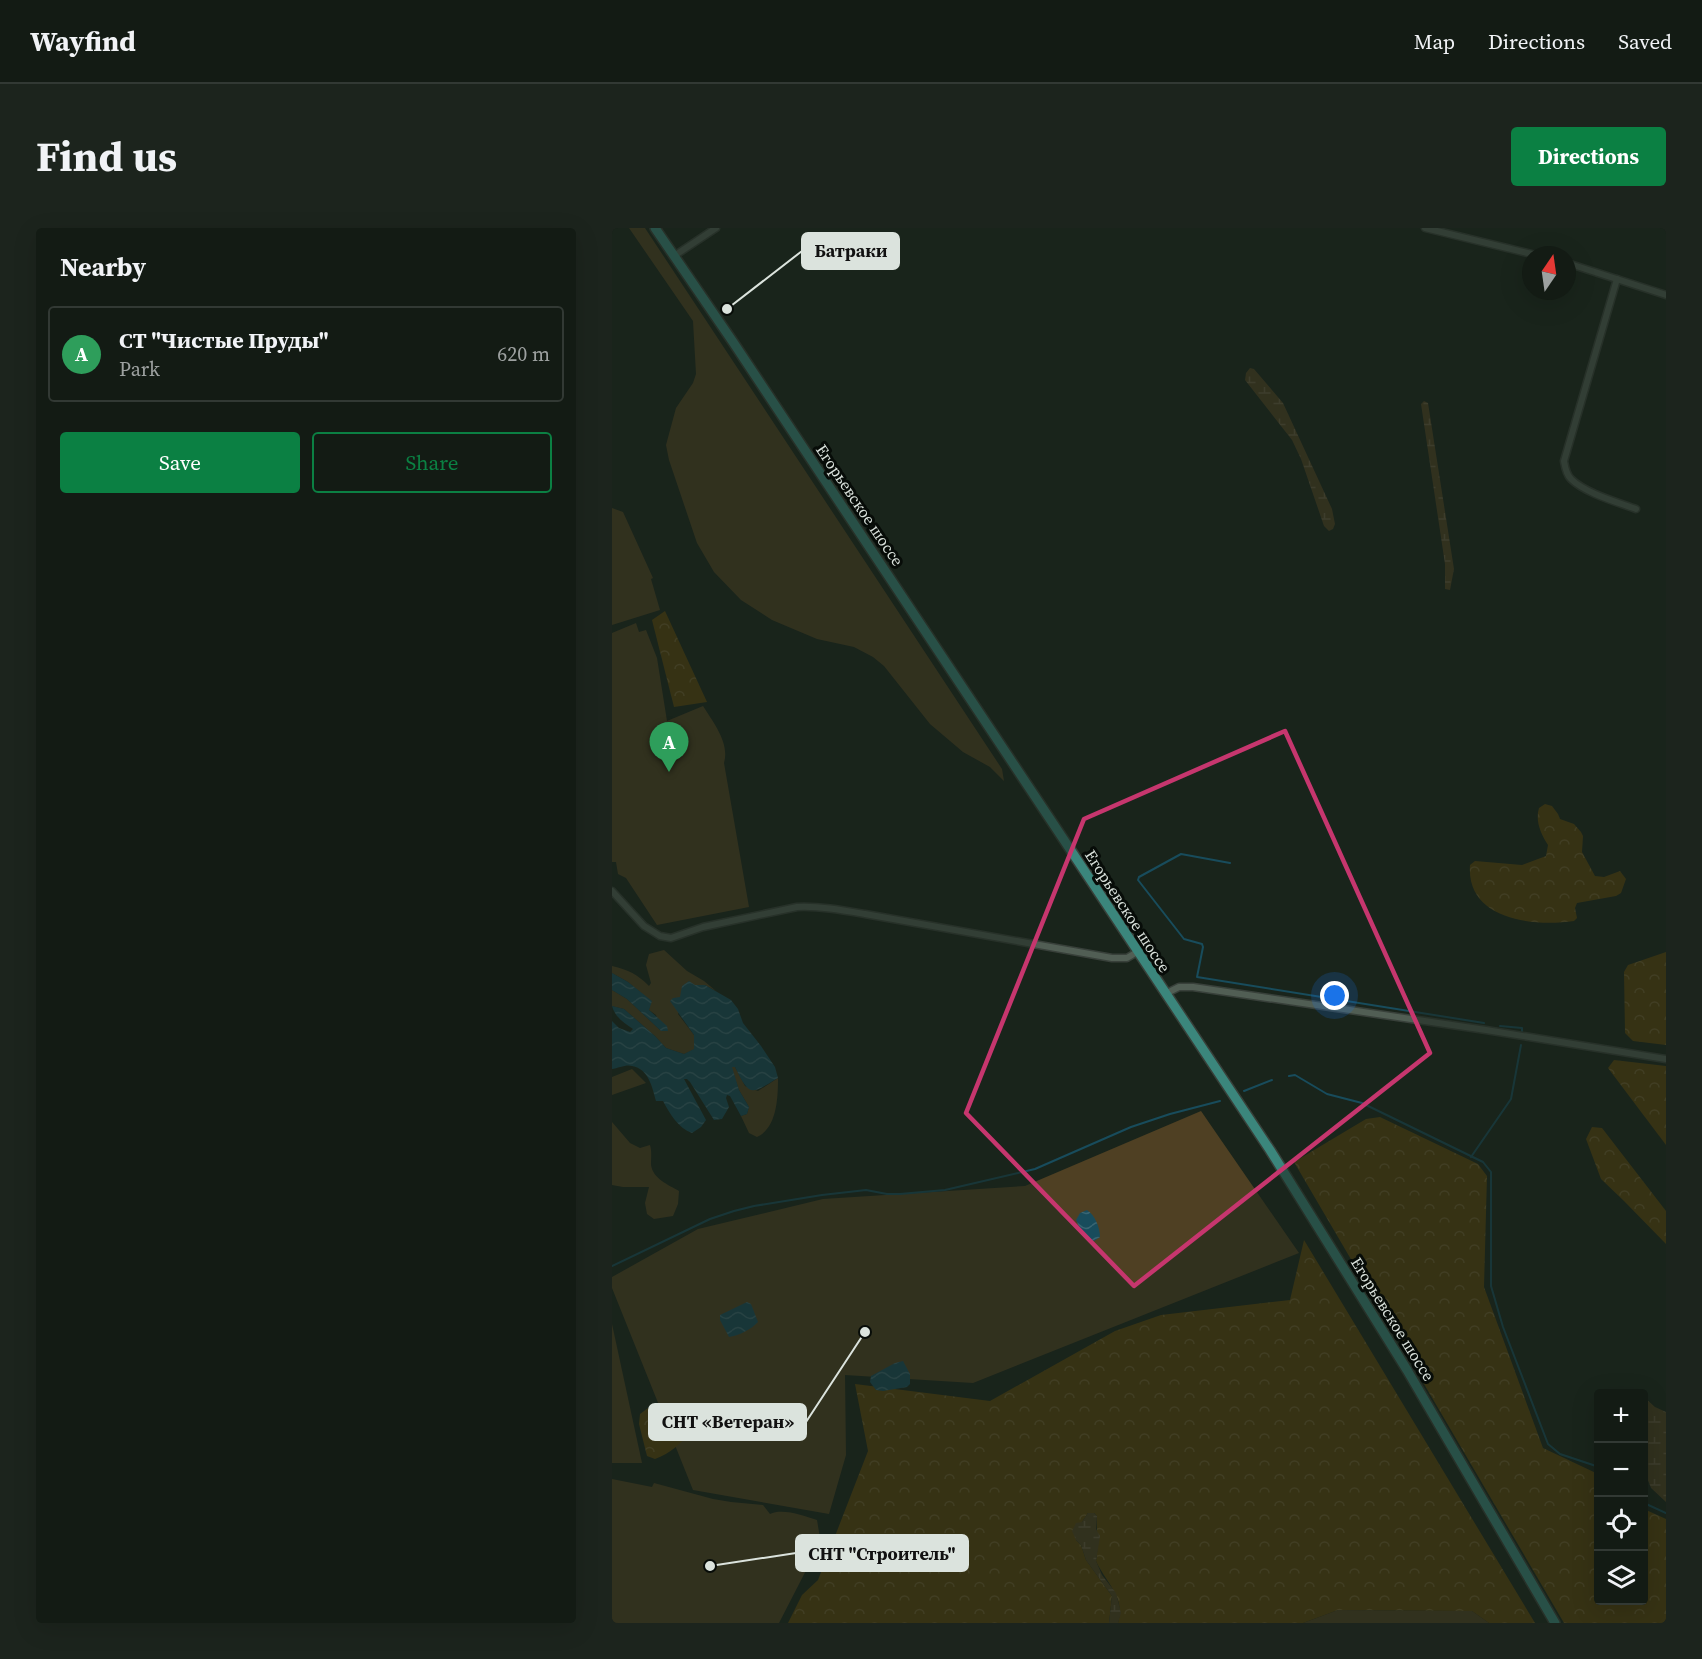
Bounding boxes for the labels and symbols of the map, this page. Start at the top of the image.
callout: Батраки [802,233,899,269]
text: Батраки [814,238,888,263]
north arrow [1522,246,1576,300]
street label: Егорьевское шоссе [811,440,909,570]
pin: A [650,722,688,772]
street label: Егорьевское шоссе [1080,845,1176,977]
your location [1320,981,1349,1010]
street label: Егорьевское шоссе [1346,1253,1440,1385]
callout: СНТ «Ветеран» [649,1404,806,1440]
text: СНТ «Ветеран» [662,1409,794,1434]
callout: СНТ "Строитель" [796,1535,968,1571]
text: СНТ "Строитель" [808,1541,956,1566]

